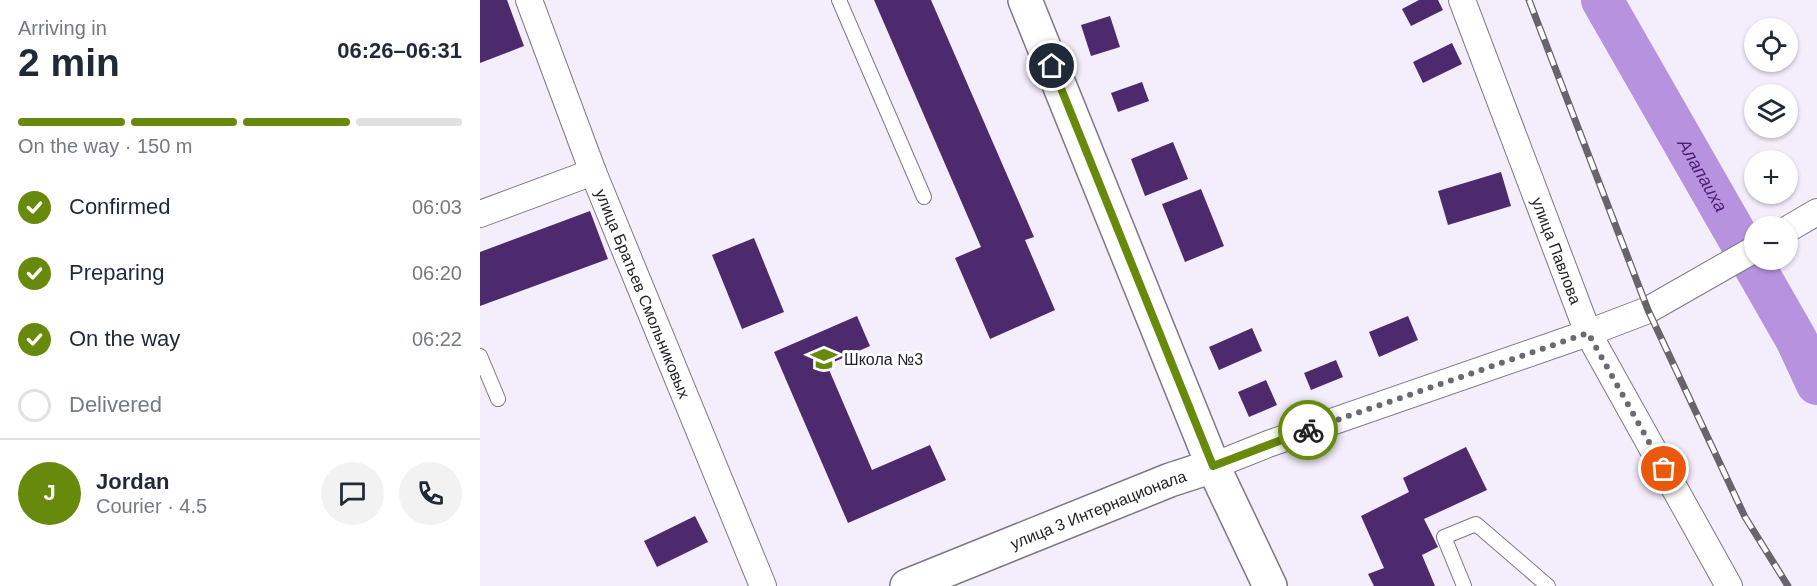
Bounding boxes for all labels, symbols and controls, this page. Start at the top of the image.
text: Arriving in [18,17,107,39]
map controls [1744,18,1798,270]
button: locate [1744,18,1798,72]
text: 06:26–06:31 [337,38,462,63]
pin [1026,40,1077,91]
text: 2 min [18,41,120,84]
icon: home [1035,49,1068,82]
button: layers [1744,84,1798,138]
water label: Алапаиха [1673,134,1731,215]
text: On the way · 150 m [18,135,193,157]
button: + [1744,150,1798,204]
street label: улица Братьев Смольниковых [592,187,693,401]
icon: check [18,191,51,224]
text: Confirmed [69,194,170,219]
street label: улица Павлова [1528,195,1584,307]
text: 06:03 [412,196,462,218]
button: − [1744,216,1798,270]
icon: check [18,257,51,290]
text: Preparing [69,260,164,285]
text: 06:20 [412,262,462,284]
icon: check [18,323,51,356]
text: On the way [69,326,180,351]
text: 06:22 [412,328,462,350]
school or university icon: Школа №3 [809,344,839,374]
place label: Школа №3 [844,351,923,368]
text: Delivered [69,392,162,417]
courier [1278,400,1338,460]
icon: bike [1292,414,1325,447]
pin [1638,443,1689,494]
icon: bag [1647,452,1680,485]
button: chat [321,462,384,525]
button: phone [399,462,462,525]
street label: улица 3 Интернационала [1008,467,1188,552]
text: Jordan [96,469,169,494]
text: J [43,480,56,505]
text: Courier · 4.5 [96,495,207,517]

